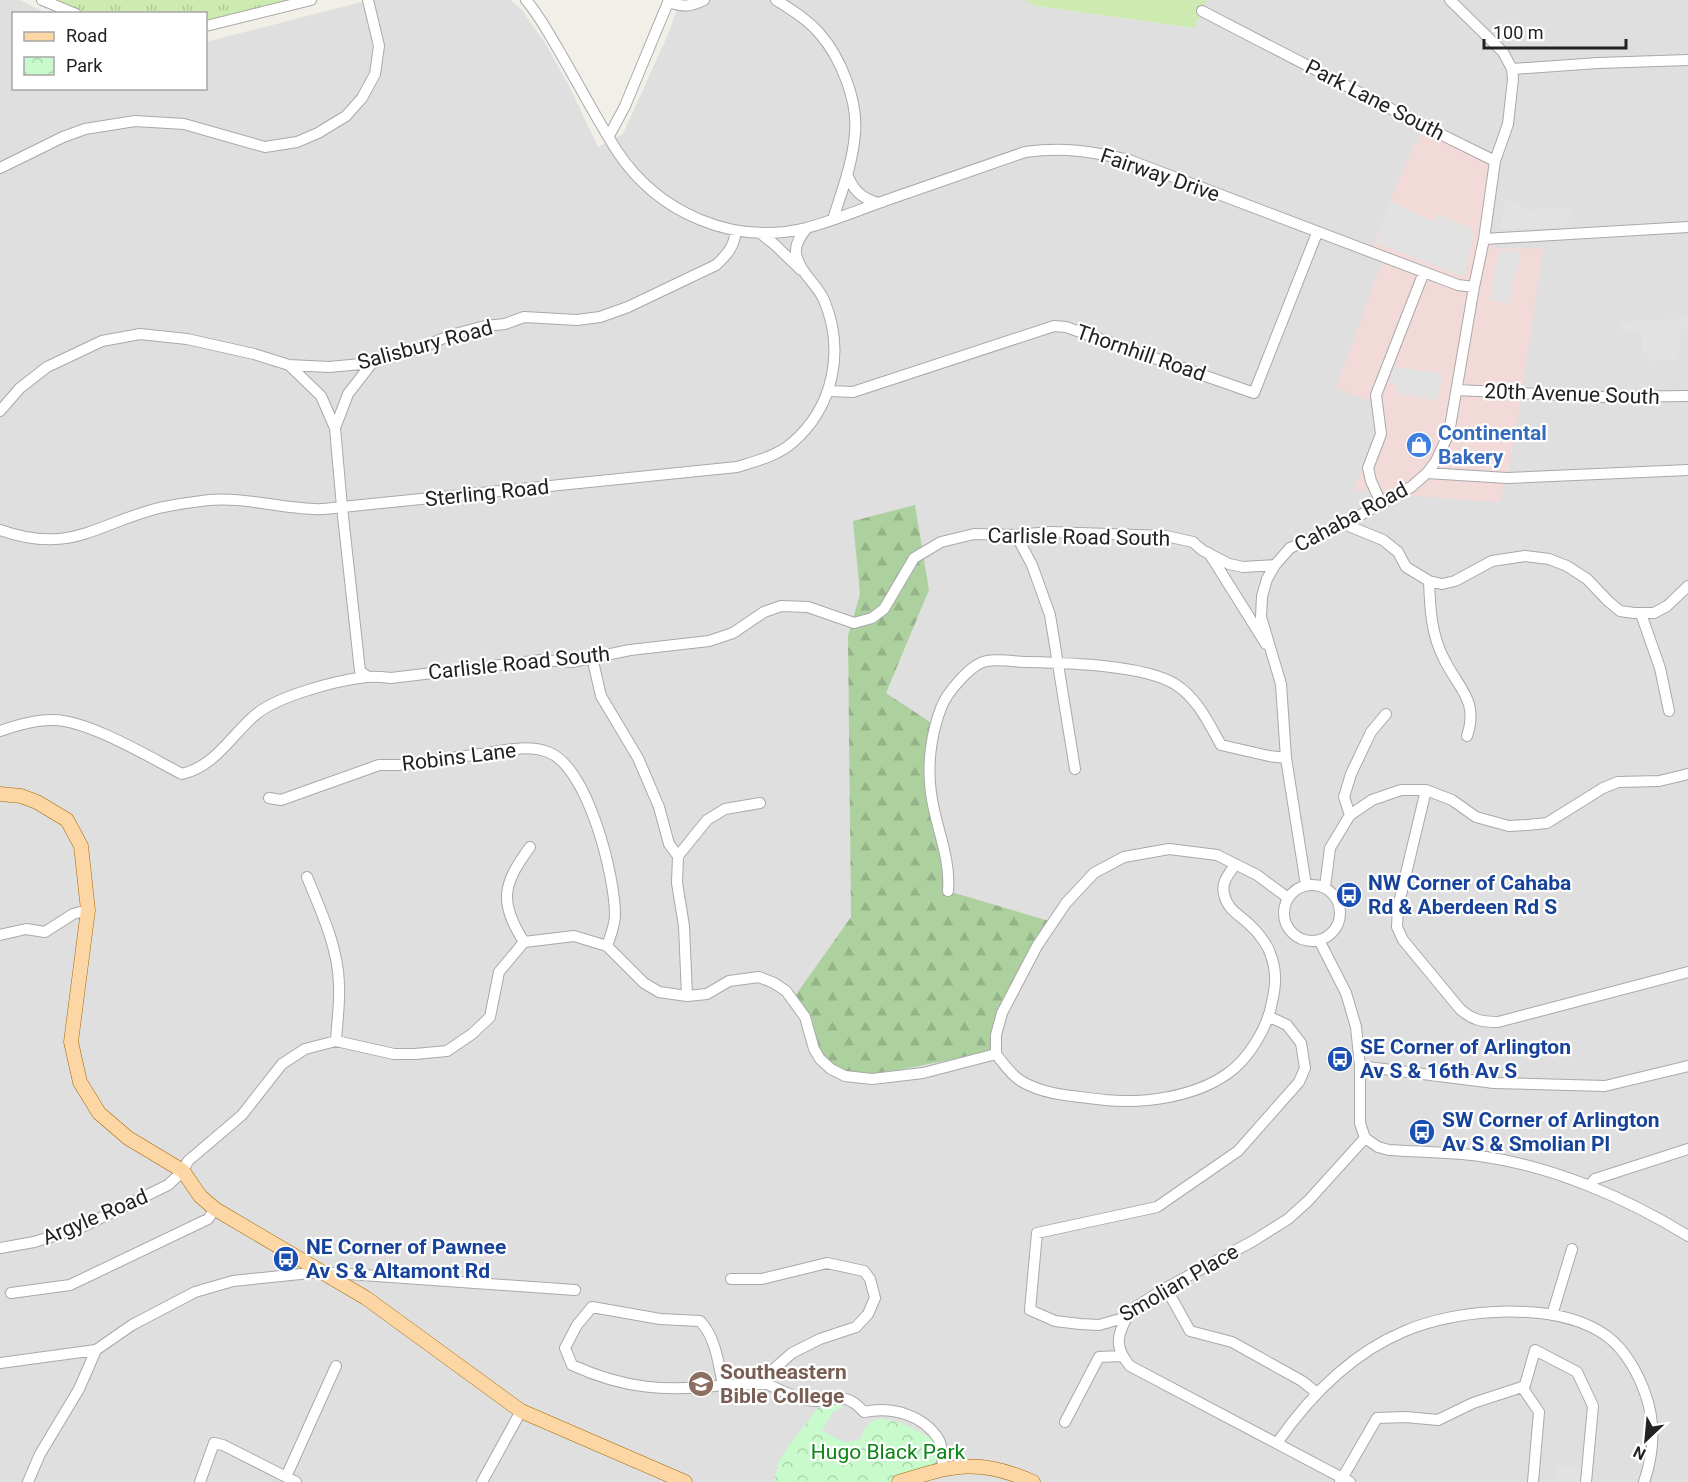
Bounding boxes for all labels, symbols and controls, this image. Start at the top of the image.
legend [12,12,207,90]
scale bar [1484,12,1626,50]
text: 100 m [1493,22,1544,43]
text: Road [66,25,107,46]
text: Park [66,55,103,76]
street label: Park Lane South [1302,55,1448,145]
street label: Fairway Drive [1097,143,1223,207]
street label: Salisbury Road [355,315,495,375]
street label: Thornhill Road [1073,320,1209,386]
street label: 20th Avenue South [1484,379,1660,409]
place label: Continental Bakery [1438,421,1547,469]
shop icon: Continental Bakery [1404,430,1434,460]
street label: Sterling Road [424,475,550,511]
street label: Cahaba Road [1290,477,1412,557]
street label: Carlisle Road South [988,523,1170,551]
street label: Carlisle Road South [427,642,611,684]
street label: Robins Lane [400,738,518,776]
place label: NW Corner of Cahaba Rd & Aberdeen Rd S [1368,871,1571,919]
bus stop icon: NW Corner of Cahaba Rd & Aberdeen Rd S [1334,880,1364,910]
place label: SE Corner of Arlington Av S & 16th Av S [1360,1035,1571,1083]
bus stop icon: SE Corner of Arlington Av S & 16th Av S [1325,1044,1355,1074]
place label: SW Corner of Arlington Av S & Smolian Pl [1442,1108,1660,1156]
bus stop icon: SW Corner of Arlington Av S & Smolian Pl [1407,1117,1437,1147]
street label: Argyle Road [39,1184,151,1250]
place label: NE Corner of Pawnee Av S & Altamont Rd [306,1235,506,1283]
street label: Smolian Place [1115,1239,1243,1327]
bus stop icon: NE Corner of Pawnee Av S & Altamont Rd [271,1244,301,1274]
place label: Southeastern Bible College [720,1360,847,1408]
school or university icon: Southeastern Bible College [686,1369,716,1399]
north arrow [1616,1410,1676,1470]
park label: Hugo Black Park [811,1440,966,1464]
text: N [1630,1442,1649,1464]

